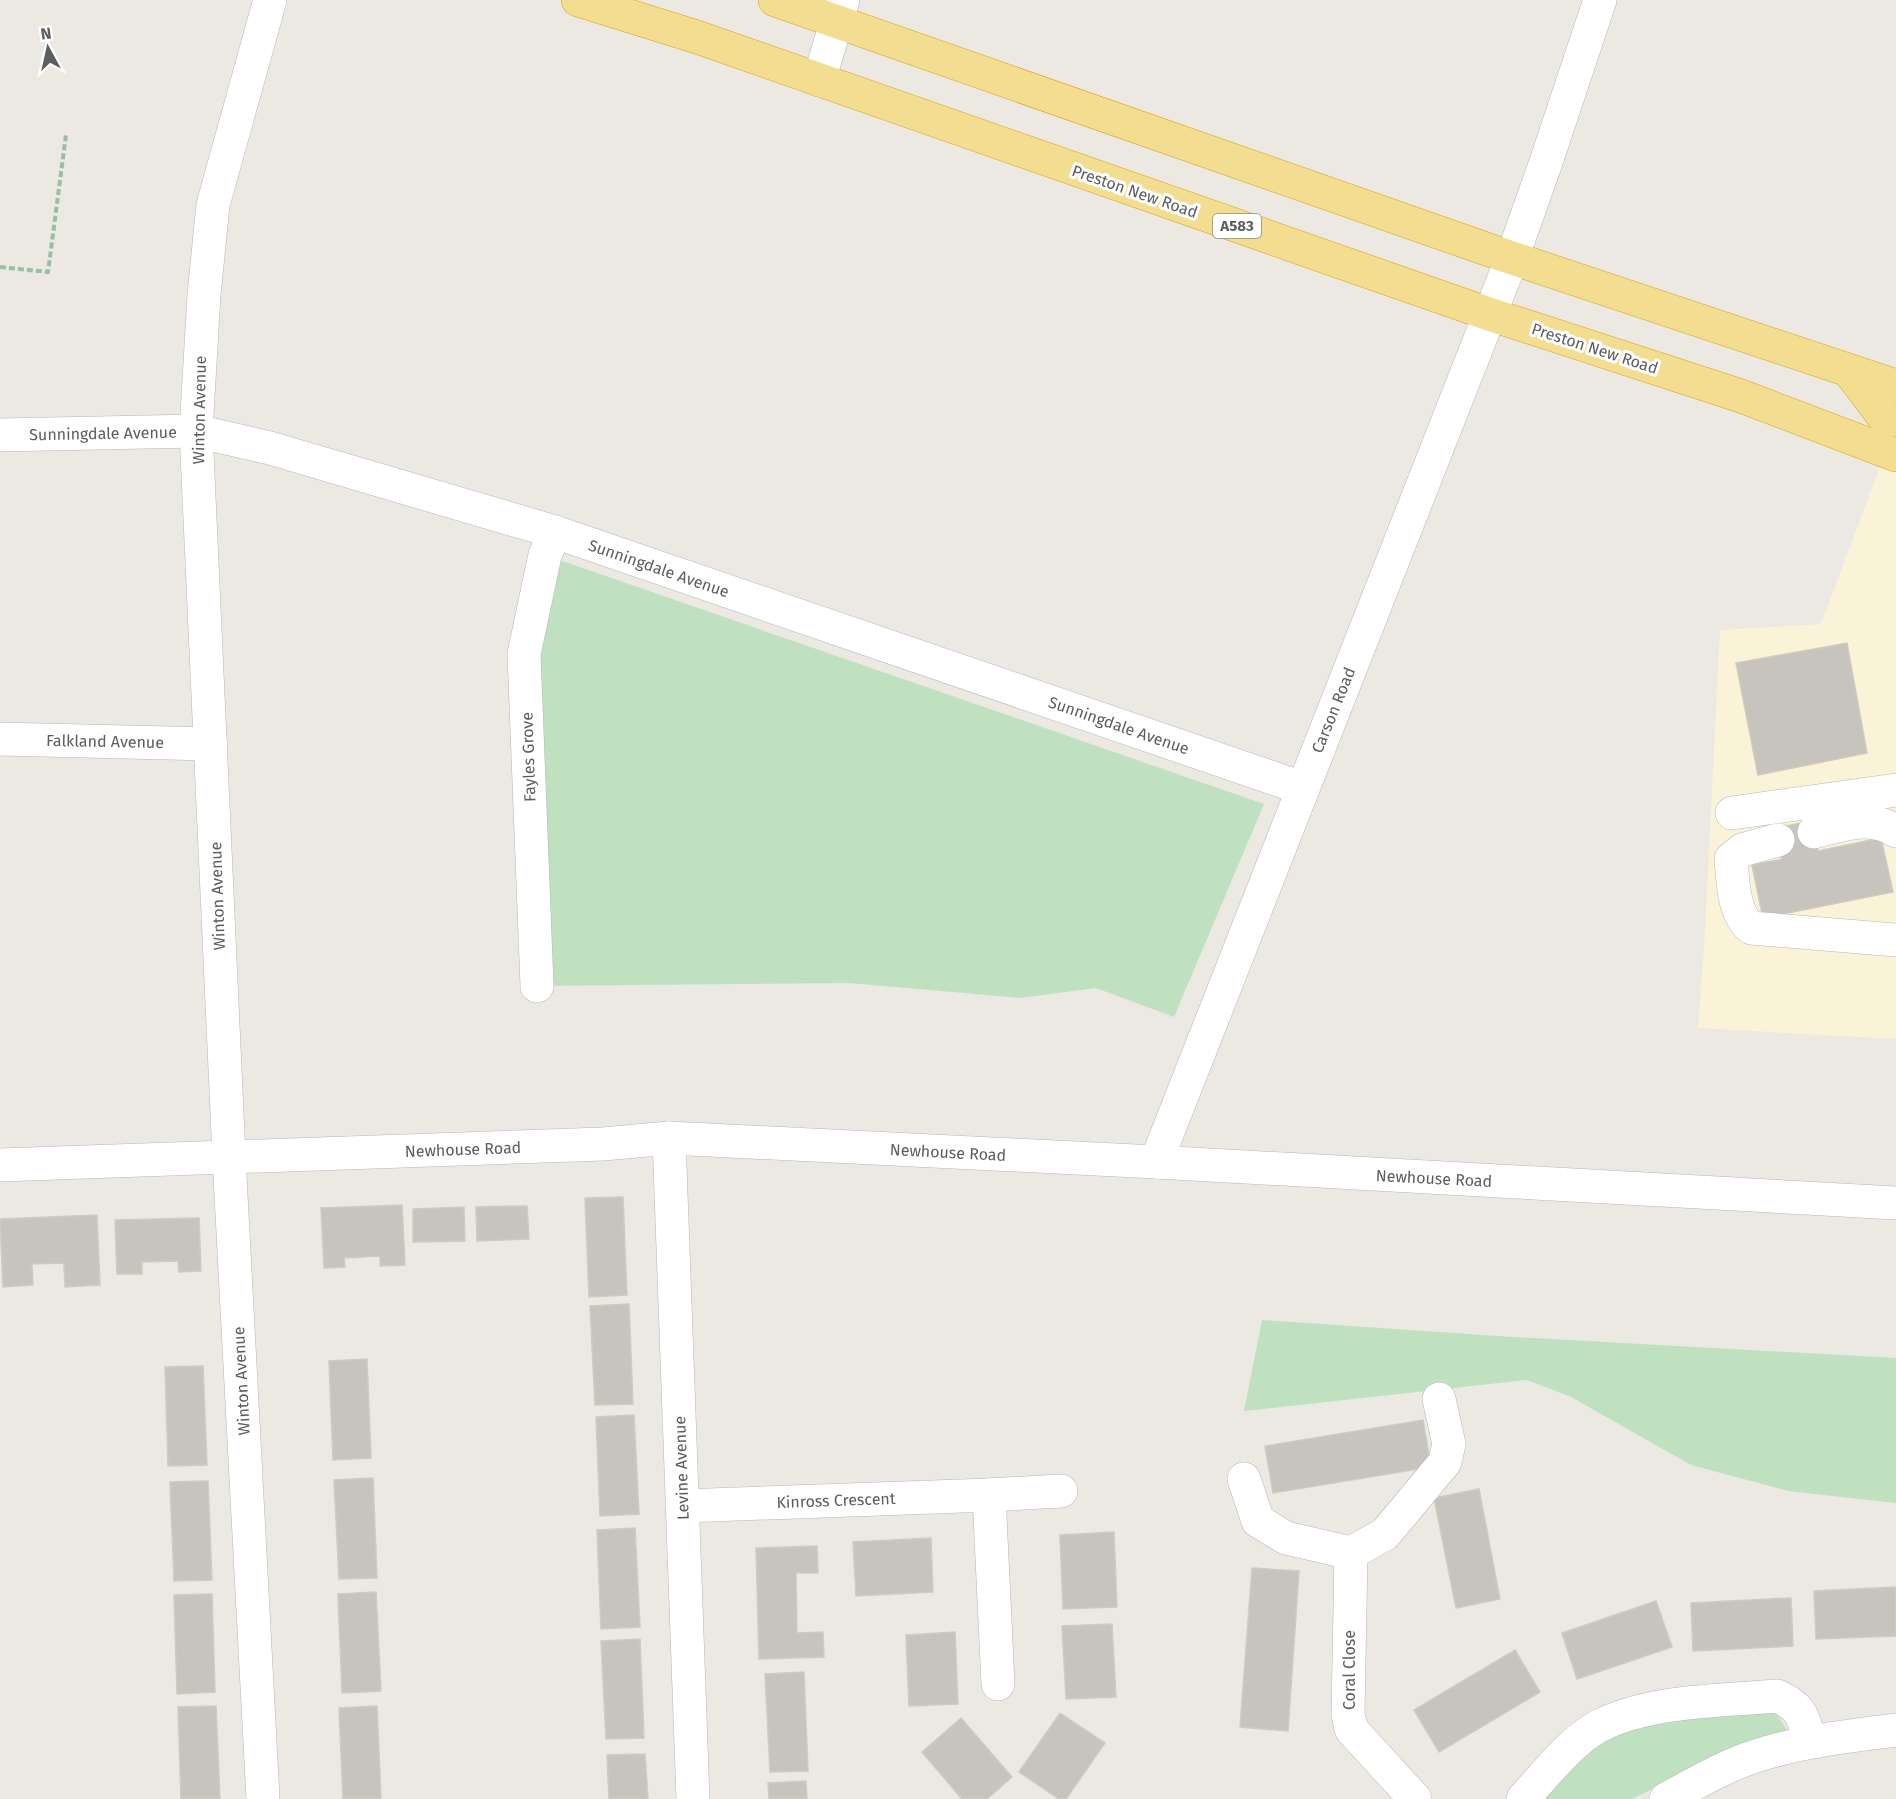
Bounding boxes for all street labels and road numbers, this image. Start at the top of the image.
street label: Preston New Road [1070,161,1200,222]
road number: A583 [1213,214,1261,238]
street label: Preston New Road [1529,319,1660,378]
street label: Winton Avenue [189,355,210,465]
street label: Sunningdale Avenue [29,423,177,444]
street label: Sunningdale Avenue [586,535,732,601]
street label: Carson Road [1308,665,1359,756]
street label: Sunningdale Avenue [1046,692,1192,758]
street label: Fayles Grove [517,712,540,802]
street label: Falkland Avenue [46,731,164,752]
street label: Winton Avenue [206,841,229,951]
street label: Newhouse Road [404,1138,522,1161]
street label: Newhouse Road [889,1140,1007,1165]
street label: Newhouse Road [1375,1166,1493,1191]
street label: Winton Avenue [229,1326,254,1436]
street label: Levine Avenue [670,1416,693,1520]
street label: Kinross Crescent [776,1489,896,1512]
street label: Coral Close [1340,1630,1359,1710]

